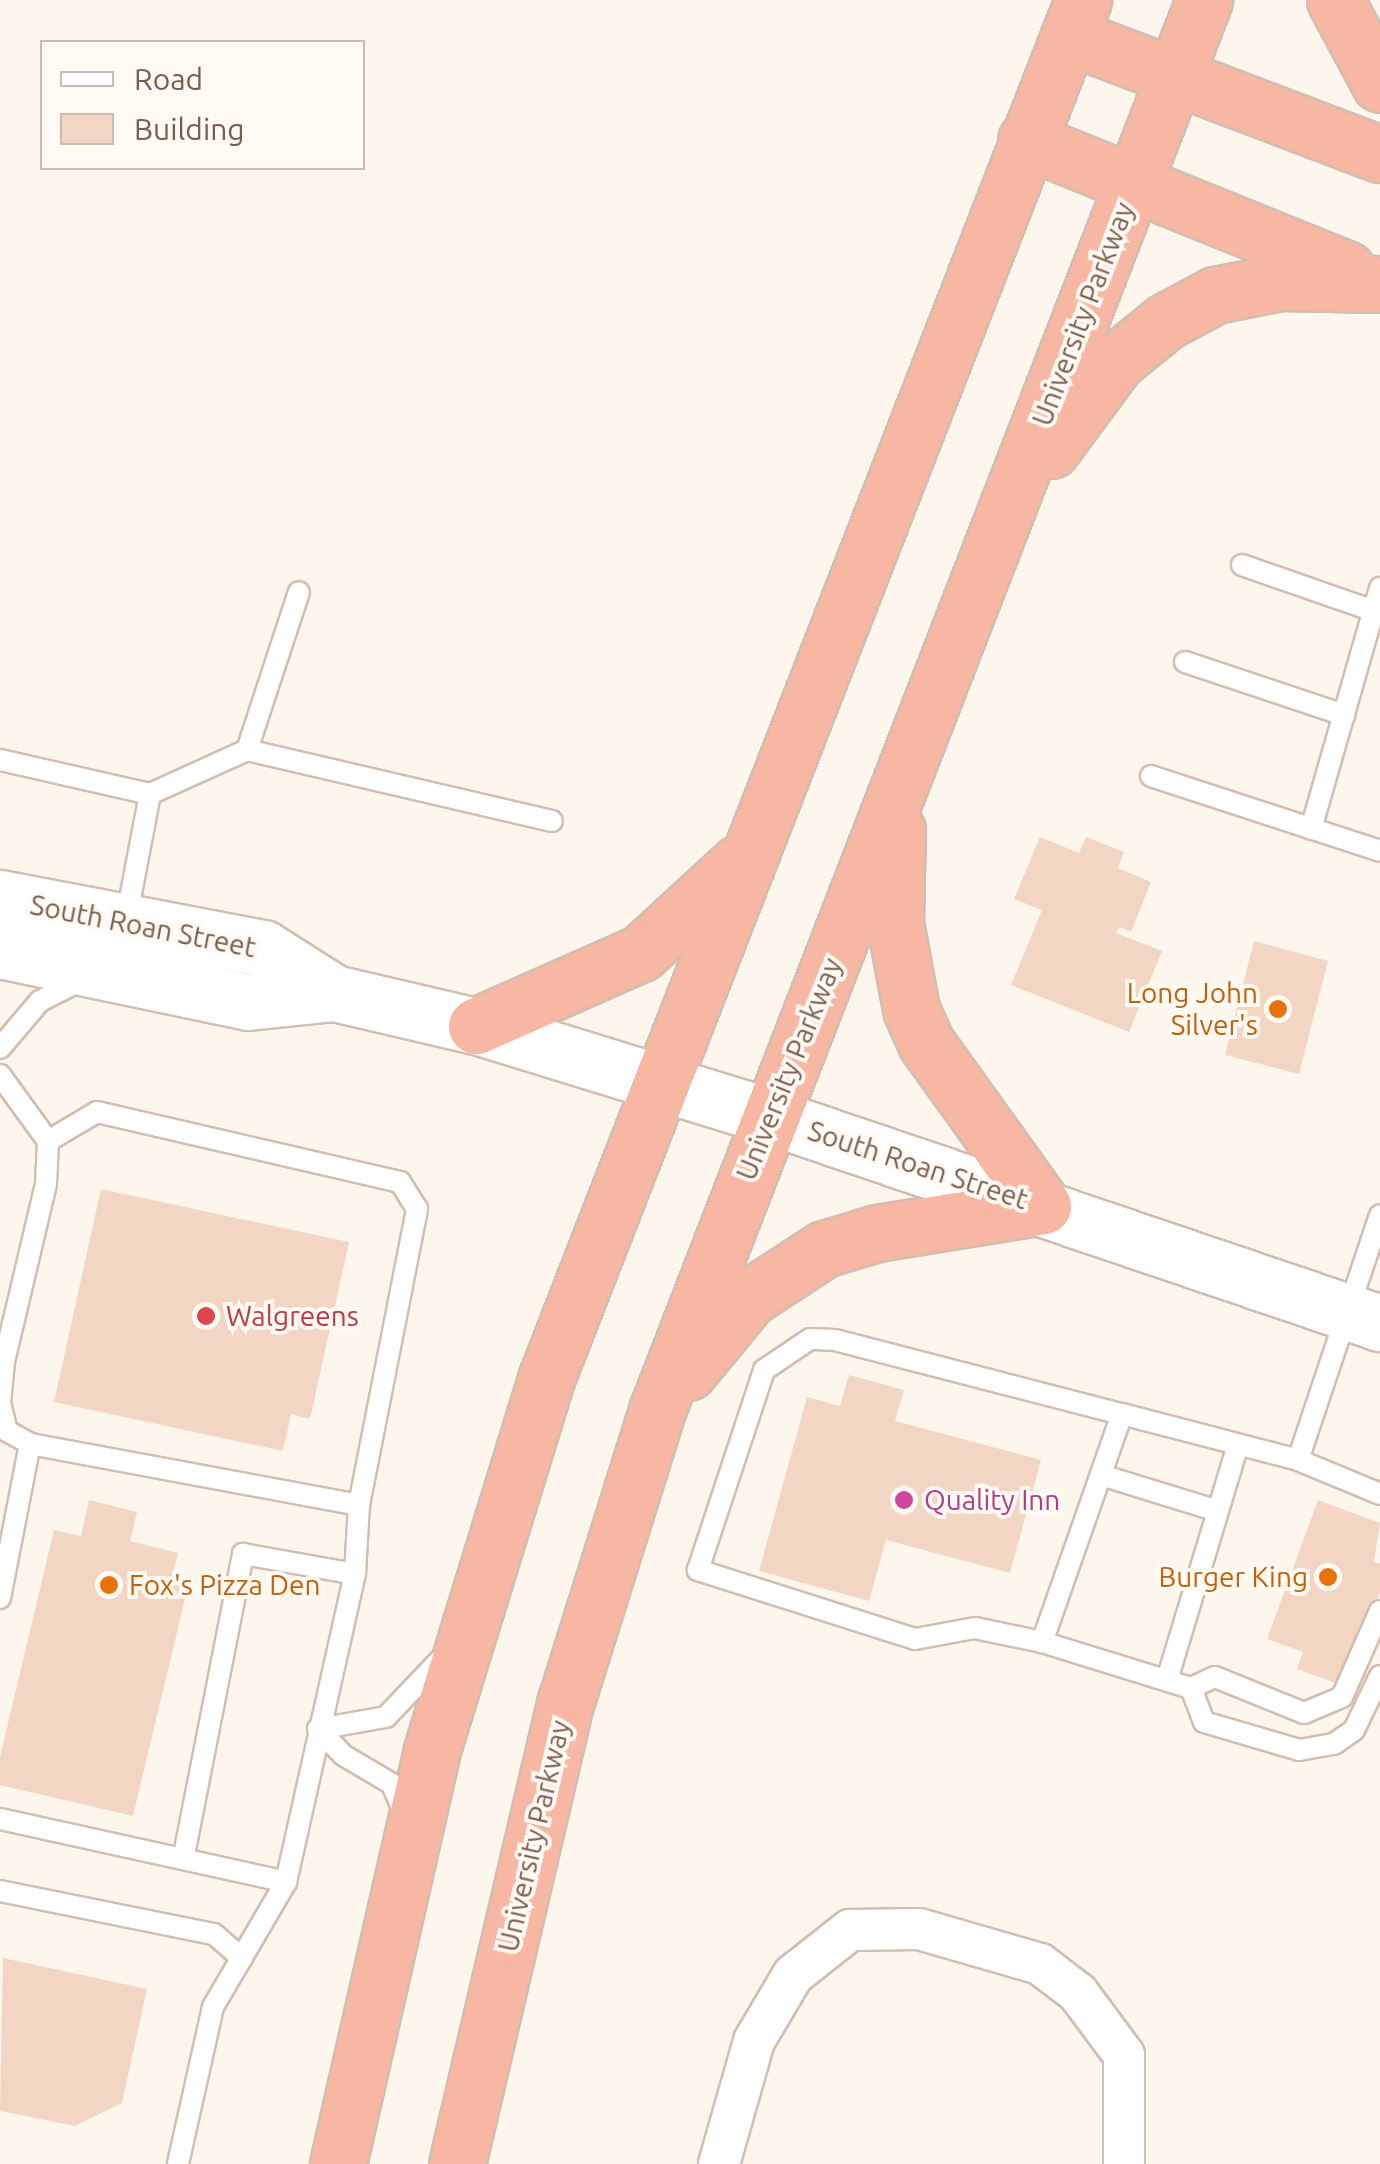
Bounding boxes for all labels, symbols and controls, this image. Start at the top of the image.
legend [40,40,365,170]
text: Road [134,62,203,96]
text: Building [134,112,245,146]
street label: University Parkway [1025,197,1141,431]
street label: South Roan Street [27,888,259,964]
street label: University Parkway [729,953,849,1185]
place label: Long John Silver's [1127,976,1258,1042]
marker: Long John Silver's [1267,998,1289,1020]
street label: South Roan Street [804,1114,1032,1216]
place label: Walgreens [226,1299,359,1333]
marker: Walgreens [195,1305,217,1327]
place label: Quality Inn [924,1483,1060,1517]
marker: Quality Inn [893,1489,915,1511]
place label: Burger King [1159,1560,1308,1594]
marker: Burger King [1317,1566,1339,1588]
place label: Fox's Pizza Den [129,1568,321,1602]
marker: Fox's Pizza Den [98,1574,120,1596]
street label: University Parkway [491,1717,577,1955]

